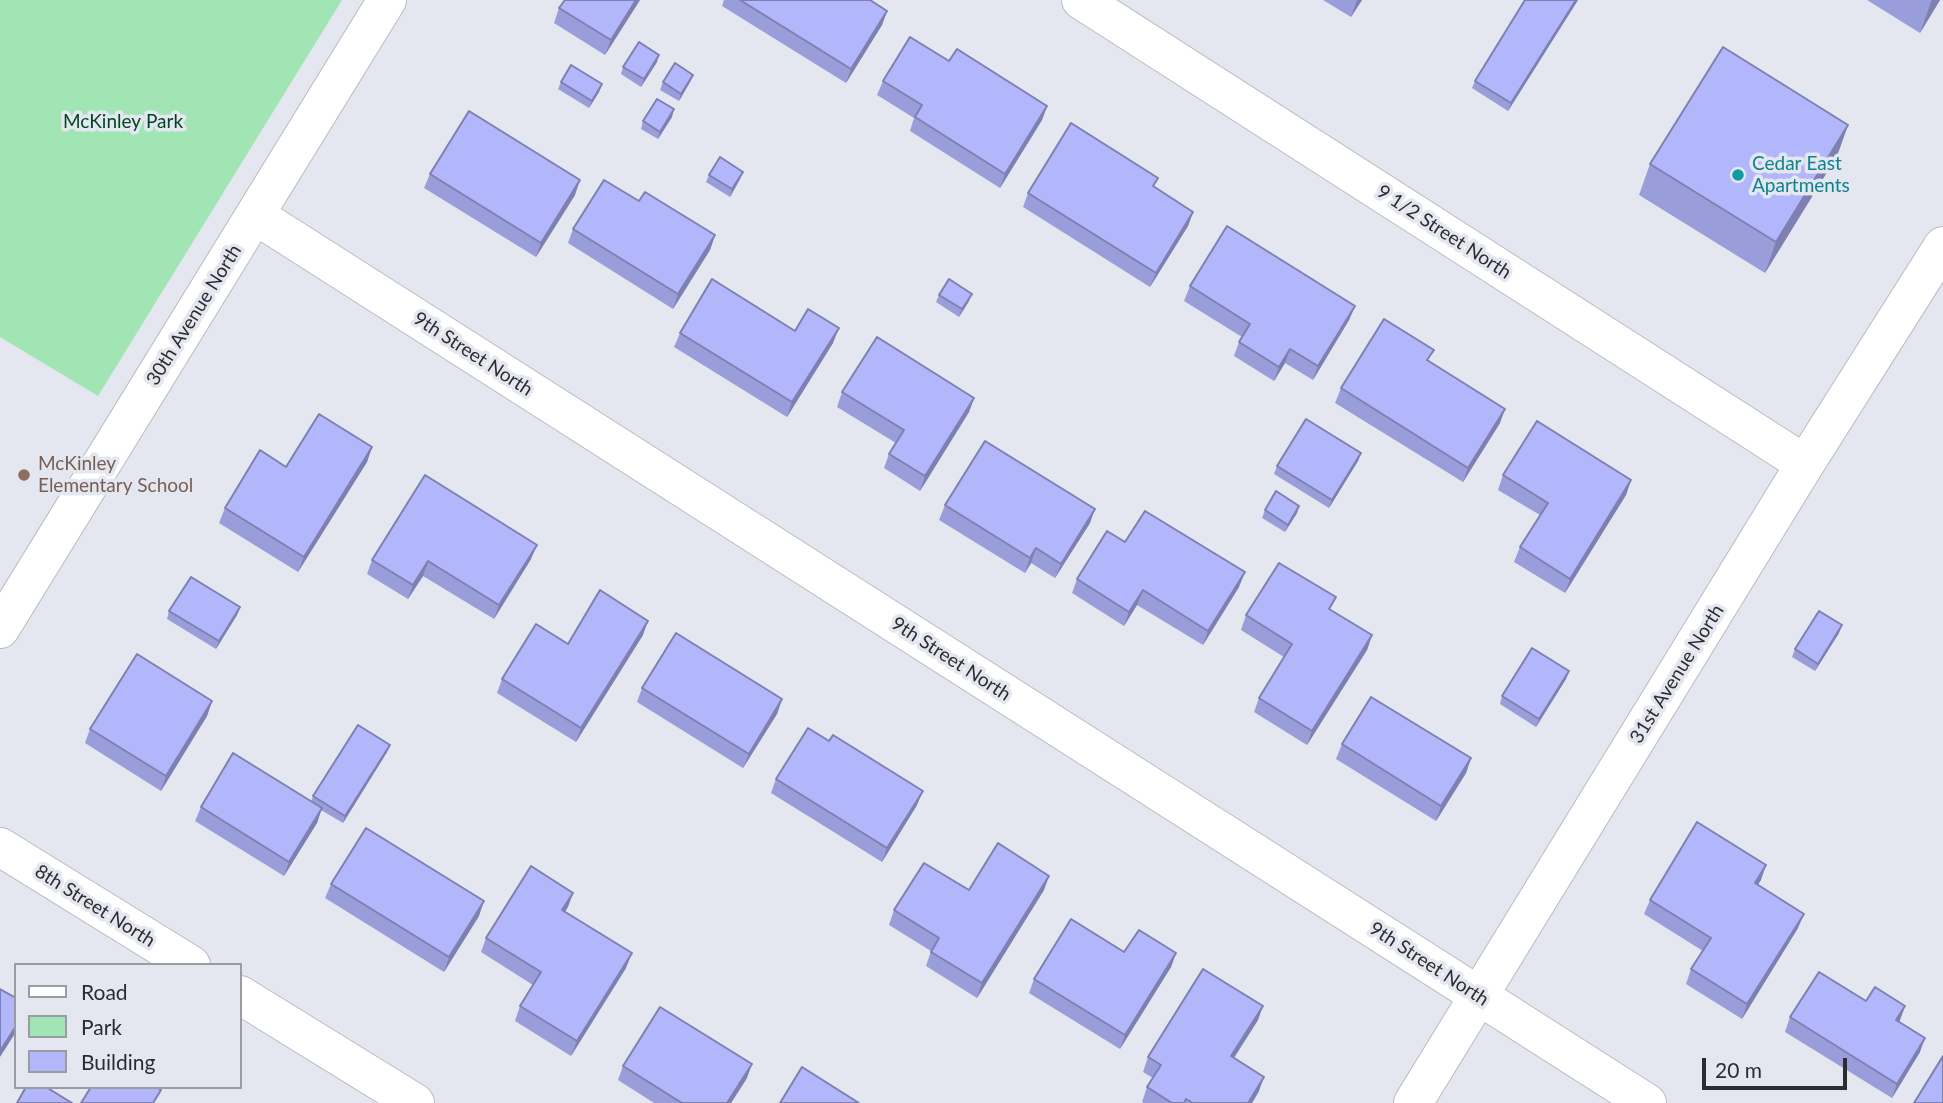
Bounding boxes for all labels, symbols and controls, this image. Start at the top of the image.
park label: McKinley Park [63,111,183,133]
place label: Cedar East Apartments [1752,153,1850,197]
marker: Cedar East Apartments [1730,167,1746,183]
street label: 9 1/2 Street North [1373,180,1515,284]
street label: 30th Avenue North [142,241,246,389]
street label: 9th Street North [409,307,537,401]
place label: McKinley Elementary School [38,453,193,497]
marker: McKinley Elementary School [16,467,32,483]
street label: 31st Avenue North [1625,601,1729,747]
street label: 9th Street North [887,612,1015,706]
street label: 8th Street North [31,860,159,952]
street label: 9th Street North [1365,917,1493,1011]
legend [14,963,242,1089]
text: Road [81,979,128,1004]
text: Park [81,1014,122,1039]
scale bar [1705,1044,1850,1088]
text: Building [81,1049,156,1074]
text: 20 m [1715,1057,1762,1082]

